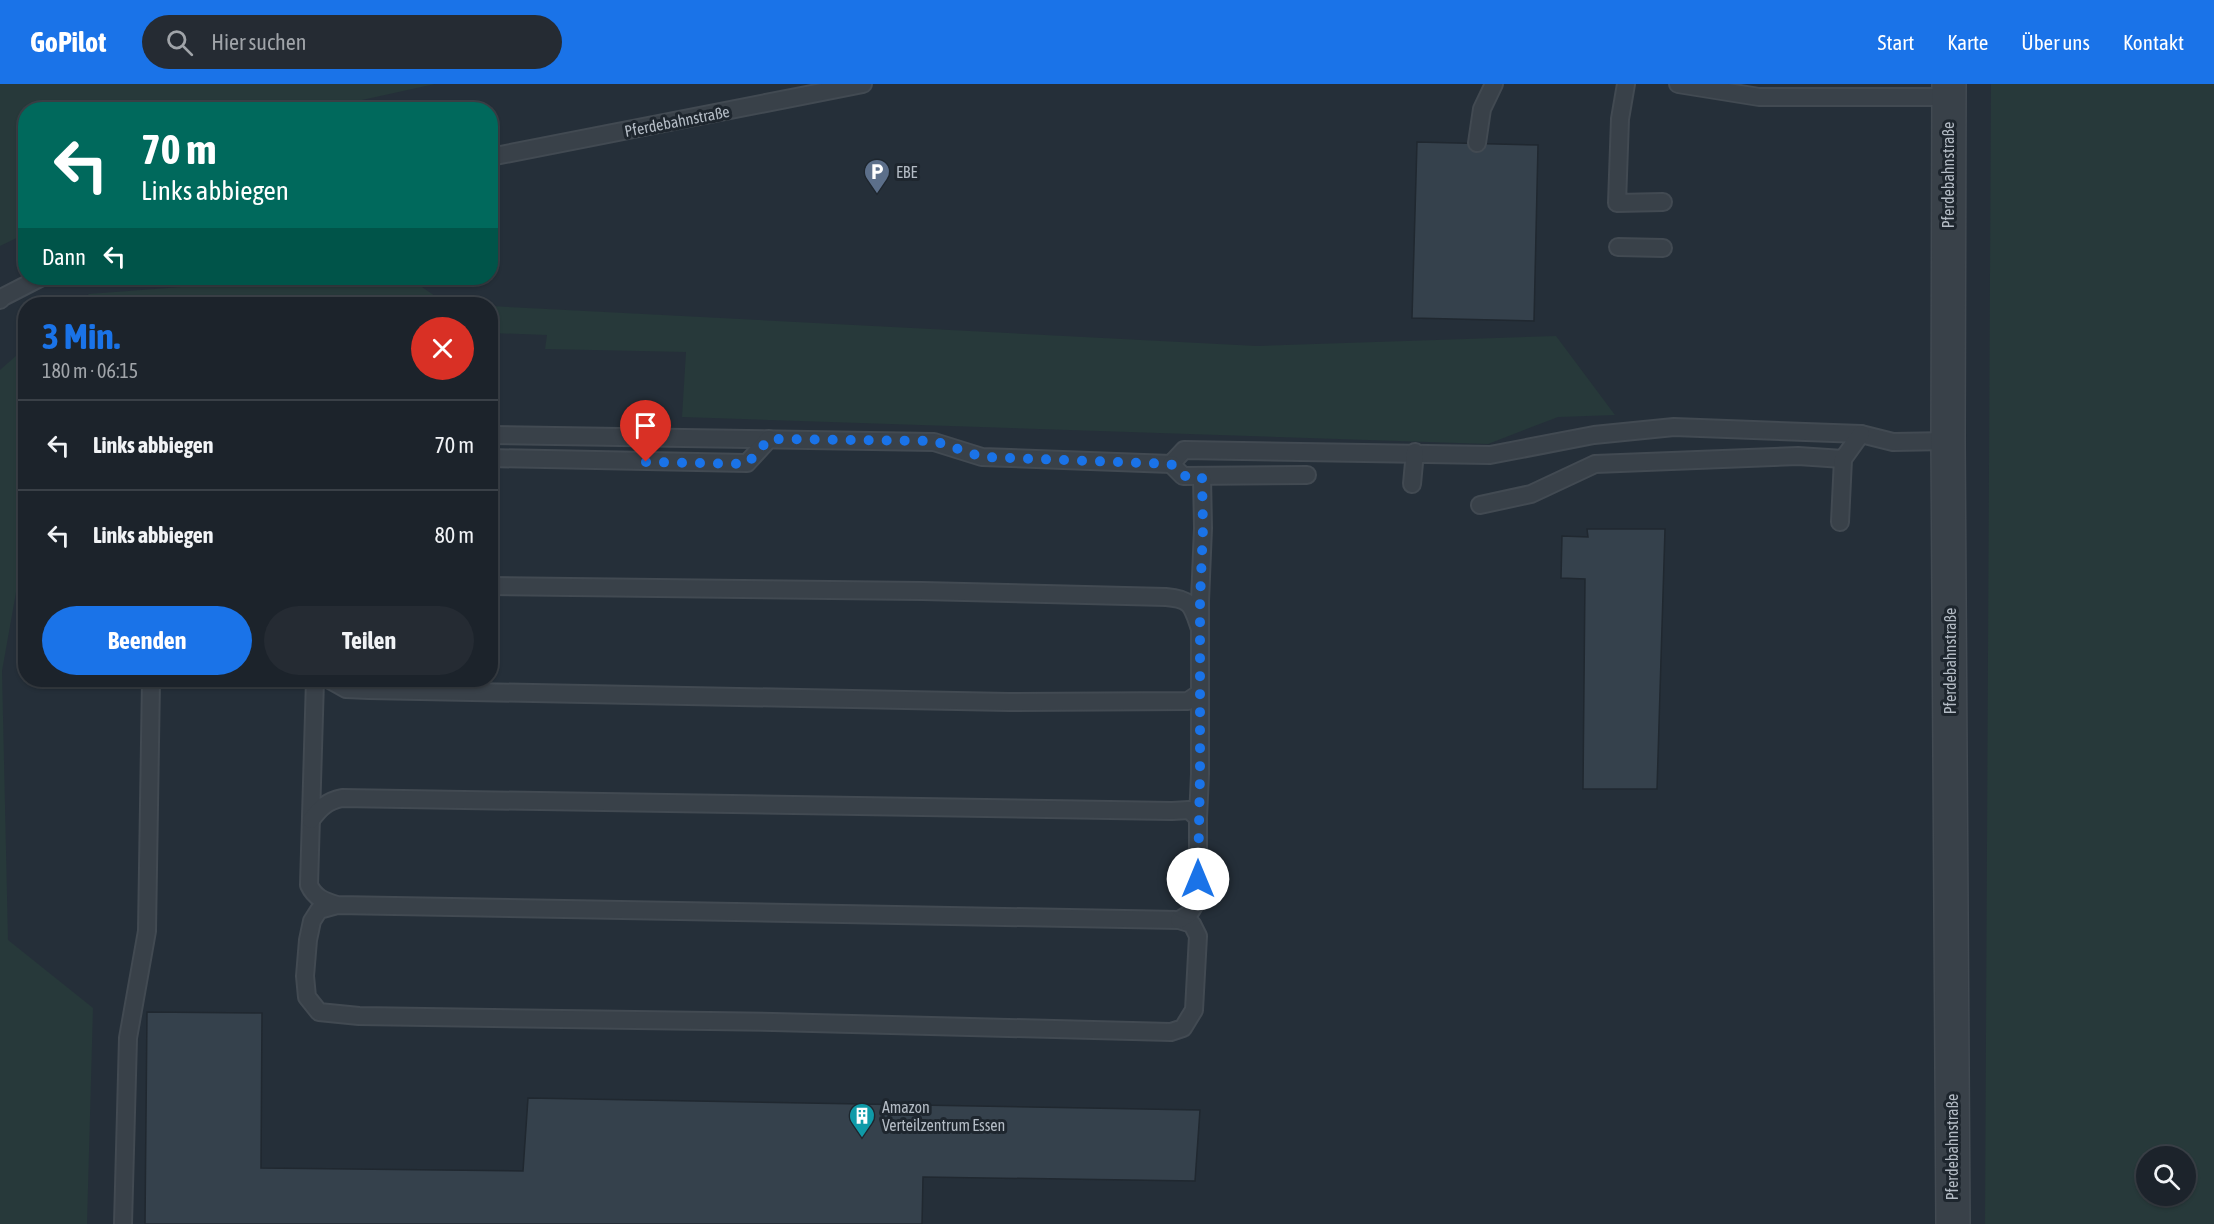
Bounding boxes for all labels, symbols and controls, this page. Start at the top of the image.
search box [142,15,562,69]
text: GoPilot [30,26,106,58]
icon: search [163,26,196,59]
text: Hier suchen [211,29,306,55]
text: Start [1878,30,1914,54]
text: Karte [1947,30,1988,54]
text: Über uns [2021,30,2090,54]
text: Kontakt [2123,30,2184,54]
street label: Pferdebahnstraße [623,102,731,140]
street label: Pferdebahnstraße [1939,122,1957,228]
text: 70 m [141,125,216,173]
icon: left [42,126,120,204]
parking icon: EBE [862,157,892,195]
place label: EBE [896,163,917,181]
text: Links abbiegen [141,175,289,206]
icon: left [98,240,131,273]
text: Dann [42,244,86,270]
text: 3 Min. [42,315,120,357]
button: close [411,317,474,380]
text: 180 m · 06:15 [42,359,138,382]
pin [620,400,671,462]
icon: arrive [629,409,662,442]
icon: left [42,429,75,462]
text: Links abbiegen [93,432,214,458]
text: 70 m [434,432,474,458]
icon: left [42,519,75,552]
text: Links abbiegen [93,522,214,548]
text: 80 m [434,522,474,548]
button: Beenden [42,606,252,675]
button: Teilen [264,606,474,675]
street label: Pferdebahnstraße [1941,608,1959,714]
position arrow [1166,847,1230,911]
street label: Pferdebahnstraße [1943,1094,1961,1200]
place label: Amazon Verteilzentrum Essen [882,1098,1005,1134]
building icon: Amazon Verteilzentrum Essen [847,1101,877,1139]
map controls [2136,1146,2196,1206]
button: search [2136,1146,2196,1206]

